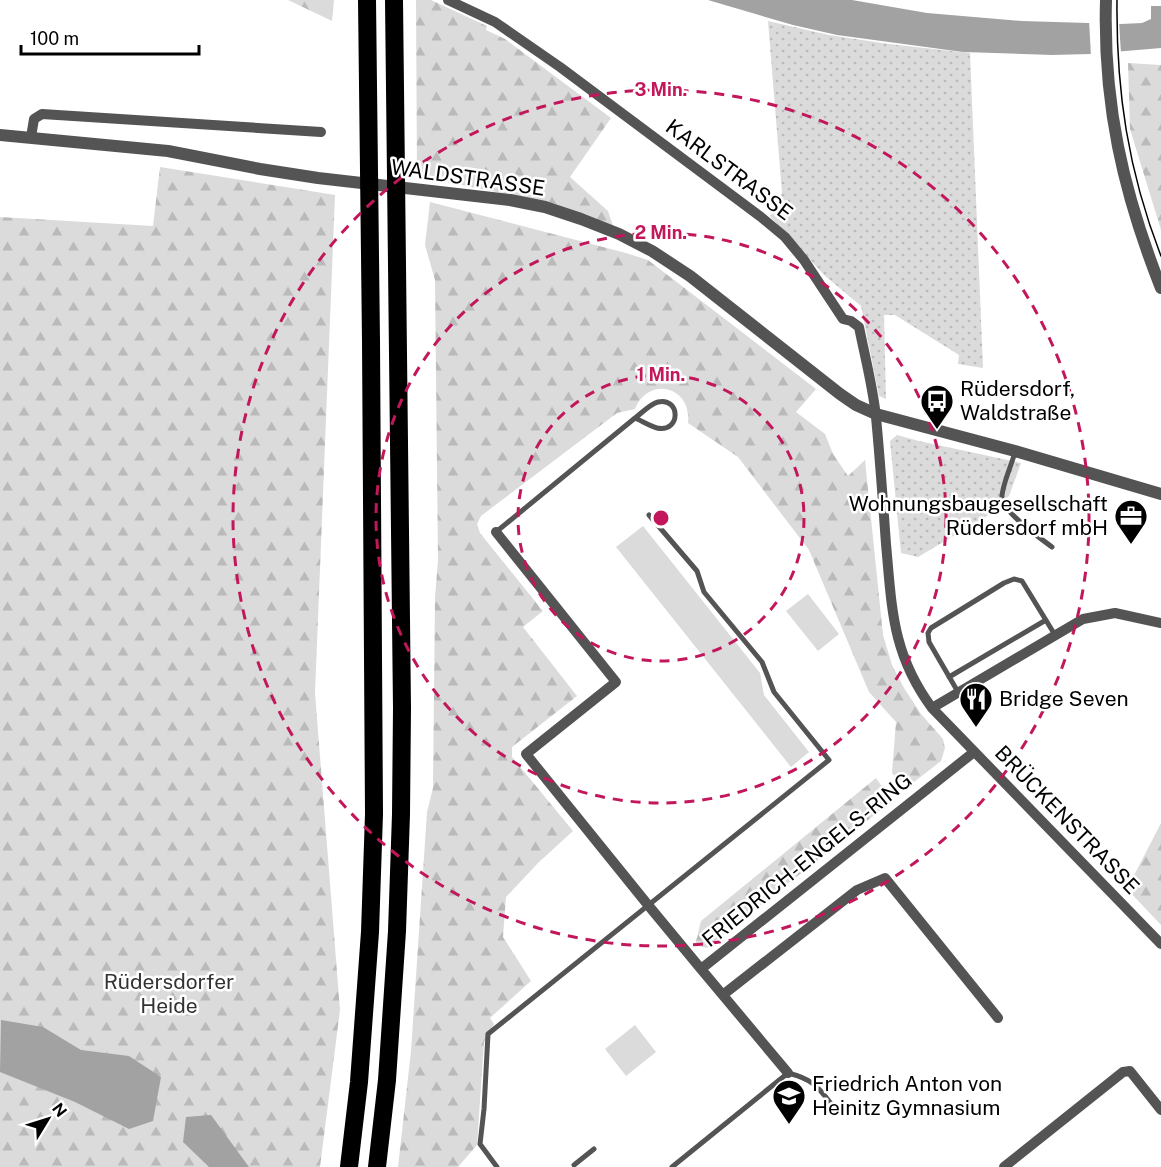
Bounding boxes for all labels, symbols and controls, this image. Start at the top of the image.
scale bar [21,18,200,56]
text: 100 m [30,28,79,49]
text: 3 Min. [635,79,687,100]
street label: KARLSTRASSE [661,114,798,225]
street label: WALDSTRASSE [389,154,547,201]
text: 2 Min. [635,222,687,243]
text: 1 Min. [637,364,685,385]
place label: Rüdersdorf, Waldstraße [960,376,1075,425]
bus stop icon: Rüdersdorf, Waldstraße [919,383,955,430]
place label: Wohnungsbaugesellschaft Rüdersdorf mbH [849,491,1108,540]
office icon: Wohnungsbaugesellschaft Rüdersdorf mbH [1113,498,1149,545]
centre of rings [651,508,671,528]
restaurant icon: Bridge Seven [958,681,994,728]
place label: Bridge Seven [999,686,1129,711]
street label: BRÜCKENSTRASSE [990,740,1145,899]
street label: FRIEDRICH-ENGELS-RING [697,767,917,952]
park label: Rüdersdorfer Heide [104,969,234,1018]
place label: Friedrich Anton von Heinitz Gymnasium [812,1071,1002,1120]
school or university icon: Friedrich Anton von Heinitz Gymnasium [771,1078,807,1125]
north arrow [18,1089,78,1149]
text: N [48,1099,71,1121]

